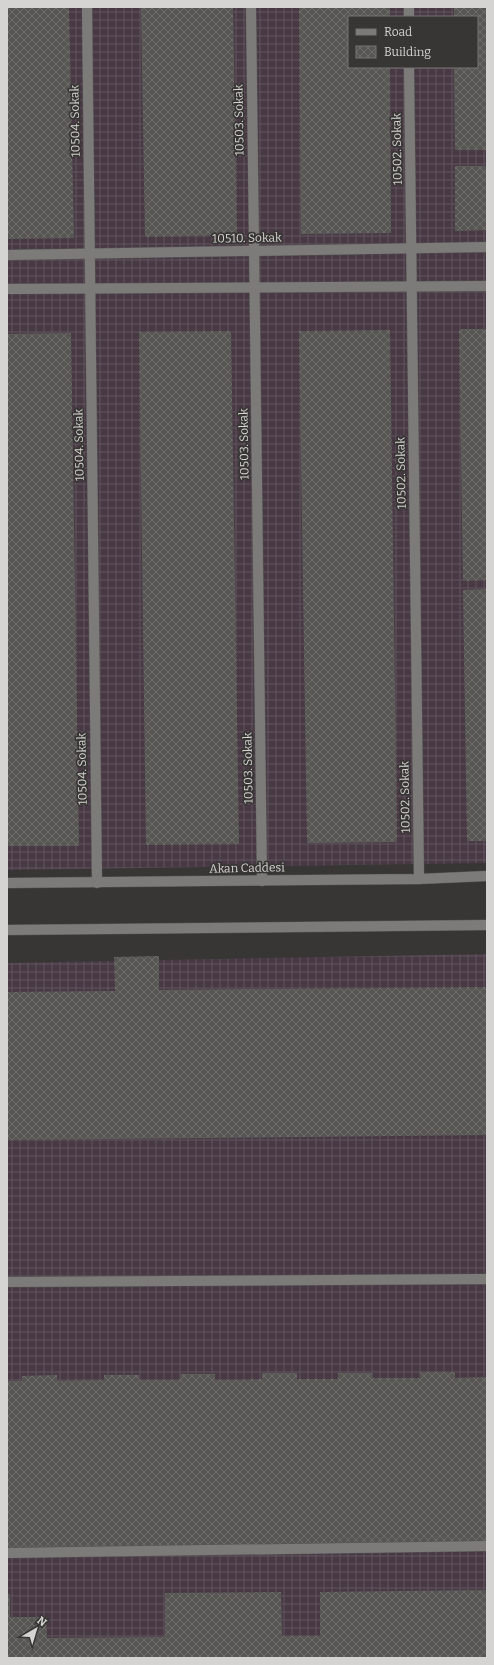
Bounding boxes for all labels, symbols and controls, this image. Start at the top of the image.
legend [348,16,478,68]
text: Road [384,25,412,39]
text: Building [384,45,431,59]
street label: 10503. Sokak [231,84,247,156]
street label: 10504. Sokak [67,85,83,157]
street label: 10502. Sokak [389,113,405,185]
street label: 10510. Sokak [212,230,282,246]
street label: 10503. Sokak [236,408,252,480]
street label: 10504. Sokak [71,409,87,481]
street label: 10502. Sokak [393,437,409,509]
street label: 10503. Sokak [240,732,256,804]
street label: 10504. Sokak [74,733,90,805]
street label: 10502. Sokak [397,761,413,833]
street label: Akan Caddesi [209,860,285,876]
north arrow [16,1609,56,1649]
text: N [34,1614,50,1630]

